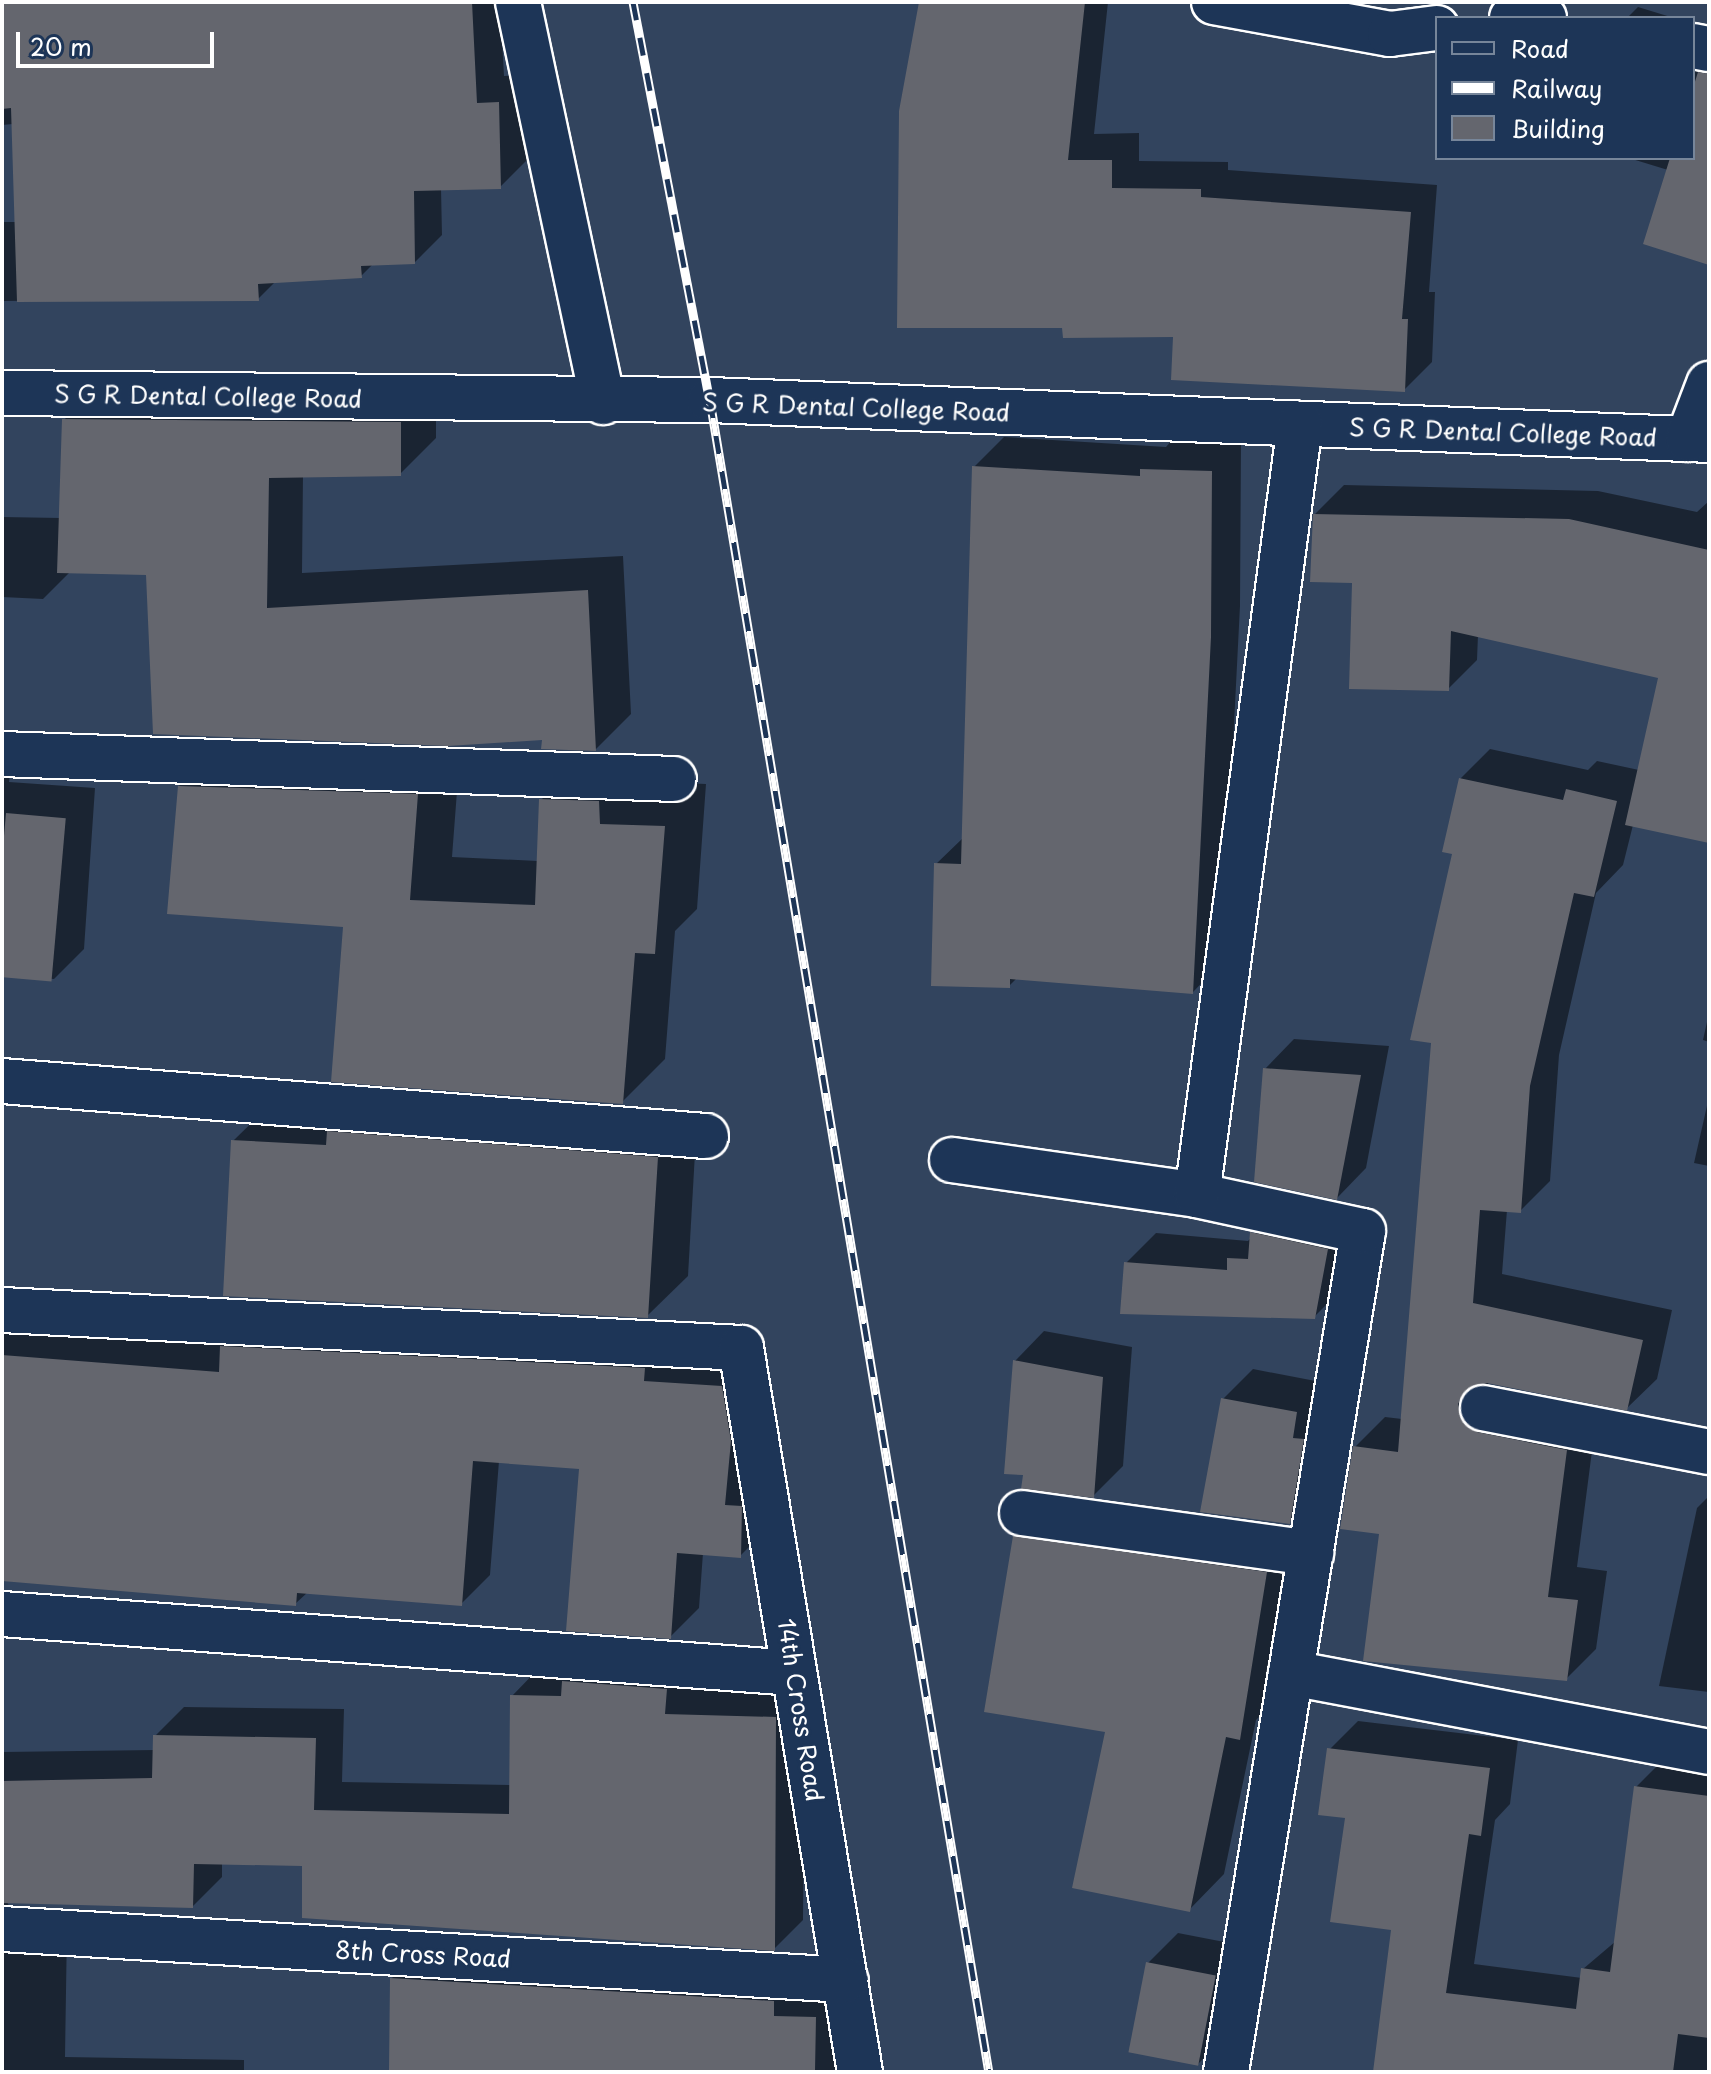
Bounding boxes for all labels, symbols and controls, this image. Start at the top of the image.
scale bar [20,16,218,66]
legend [1435,16,1695,160]
text: 20 m [30,28,92,64]
text: Road [1511,30,1569,66]
text: Railway [1511,70,1602,106]
text: Building [1511,110,1605,146]
street label: S G R Dental College Road [52,379,364,413]
street label: S G R Dental College Road [700,387,1012,427]
street label: S G R Dental College Road [1347,412,1659,452]
street label: 14th Cross Road [772,1615,830,1805]
street label: 8th Cross Road [334,1935,512,1973]

